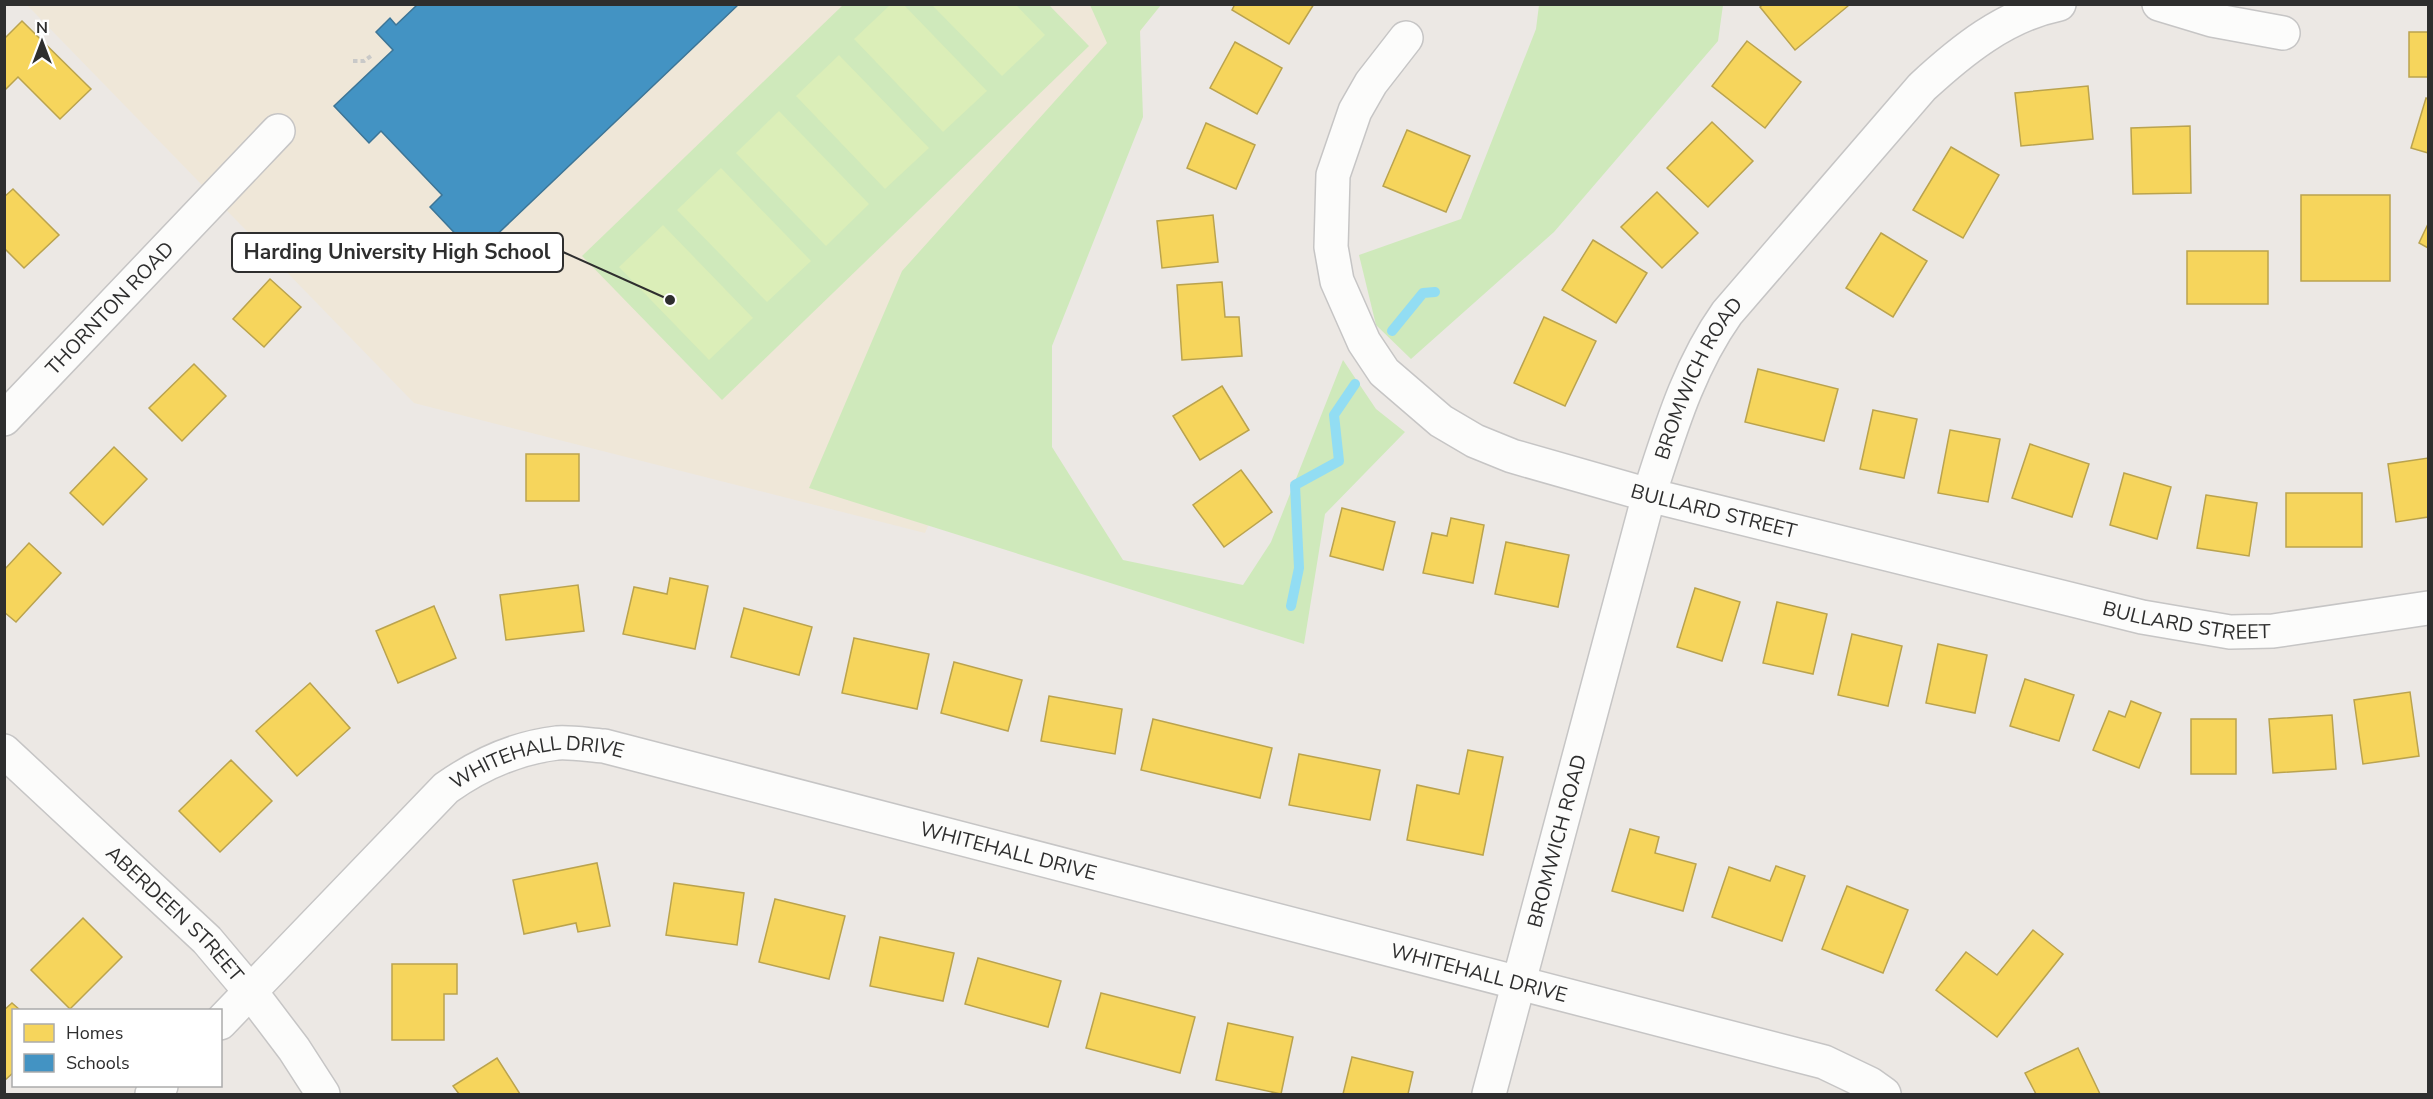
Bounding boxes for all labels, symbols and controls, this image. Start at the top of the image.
north arrow [12,12,72,72]
text: N [36,17,48,39]
callout: Harding University High School [232,233,563,272]
street label: THORNTON ROAD [39,235,180,381]
text: Harding University High School [244,238,551,266]
street label: BROMWICH ROAD [1648,291,1748,463]
street label: BULLARD STREET [1628,477,1800,545]
street label: BULLARD STREET [2100,594,2271,646]
street label: WHITEHALL DRIVE [445,729,627,795]
street label: BROMWICH ROAD [1521,751,1593,930]
street label: WHITEHALL DRIVE [917,815,1100,887]
street label: ABERDEEN STREET [100,839,250,987]
street label: WHITEHALL DRIVE [1388,937,1570,1008]
legend [12,1009,222,1087]
text: Homes [66,1021,123,1045]
text: Schools [66,1051,130,1075]

